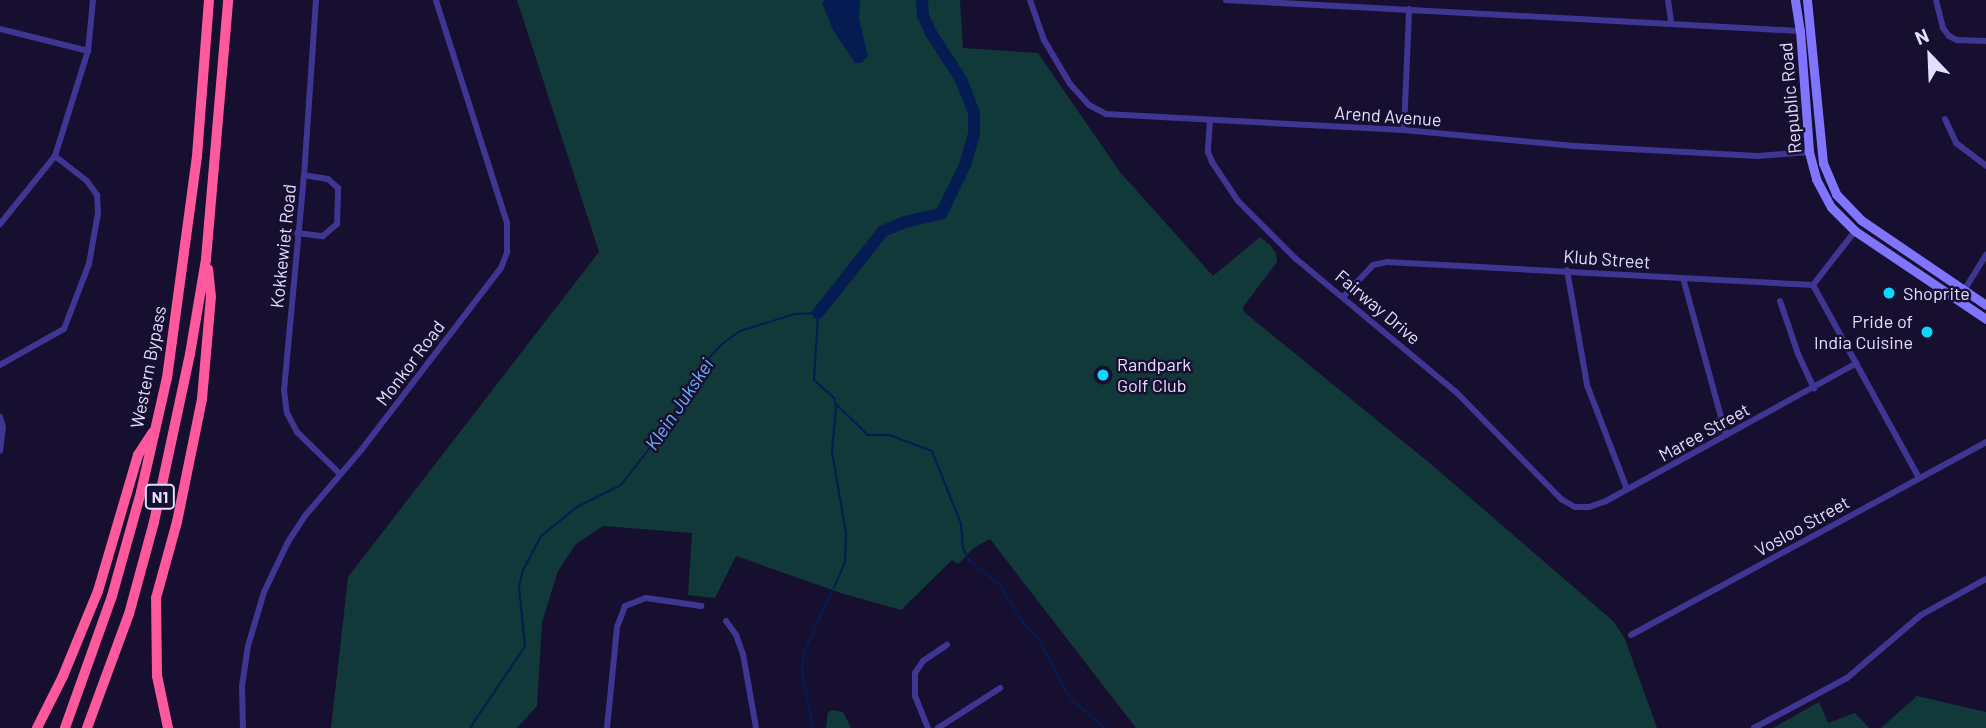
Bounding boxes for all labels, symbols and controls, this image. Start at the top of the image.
north arrow [1895,21,1965,91]
text: N [1911,23,1932,49]
street label: Republic Road [1774,42,1806,154]
street label: Arend Avenue [1334,101,1442,131]
street label: Kokkewiet Road [266,183,300,309]
street label: Klub Street [1563,245,1651,273]
street label: Fairway Drive [1331,265,1425,349]
place label: Shoprite [1903,282,1970,304]
marker: Shoprite [1881,285,1897,301]
street label: Western Bypass [126,304,170,430]
place label: Pride of India Cuisine [1814,311,1913,354]
street label: Monkor Road [371,316,449,410]
marker: Pride of India Cuisine [1919,324,1935,340]
water label: Klein Jukskei [640,354,718,454]
place label: Randpark Golf Club [1117,354,1191,396]
marker: Randpark Golf Club [1095,367,1111,383]
street label: Maree Street [1655,398,1753,466]
road number: N1 [144,484,176,510]
street label: Vosloo Street [1751,491,1853,561]

